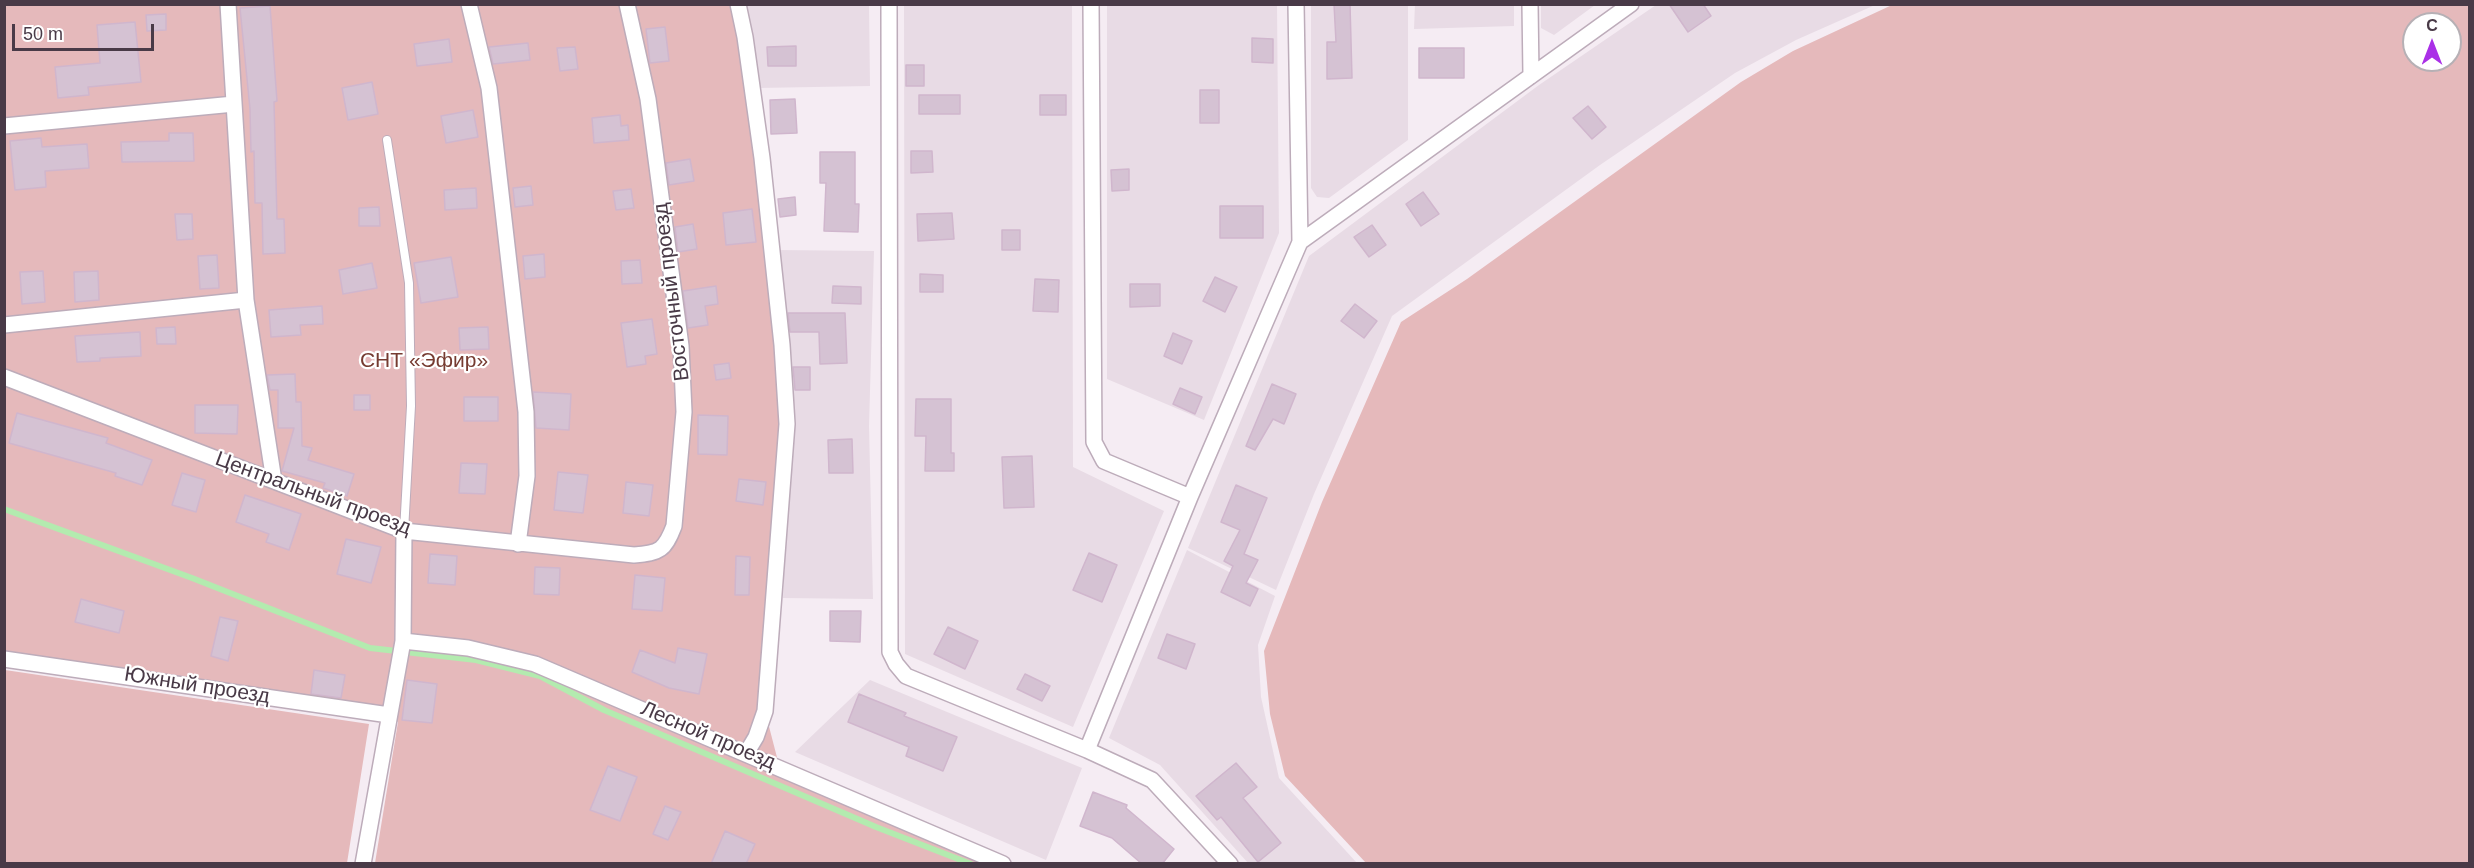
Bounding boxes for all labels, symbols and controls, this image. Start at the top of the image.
scale bar [15,12,158,50]
north arrow [2402,12,2462,72]
text: С [2426,17,2438,34]
text: 50 m [23,24,63,44]
street label: Восточный проезд [649,201,695,383]
park label: СНТ «Эфир» [360,348,488,374]
street label: Центральный проезд [212,447,414,541]
street label: Южный проезд [122,662,272,710]
street label: Лесной проезд [637,696,779,776]

